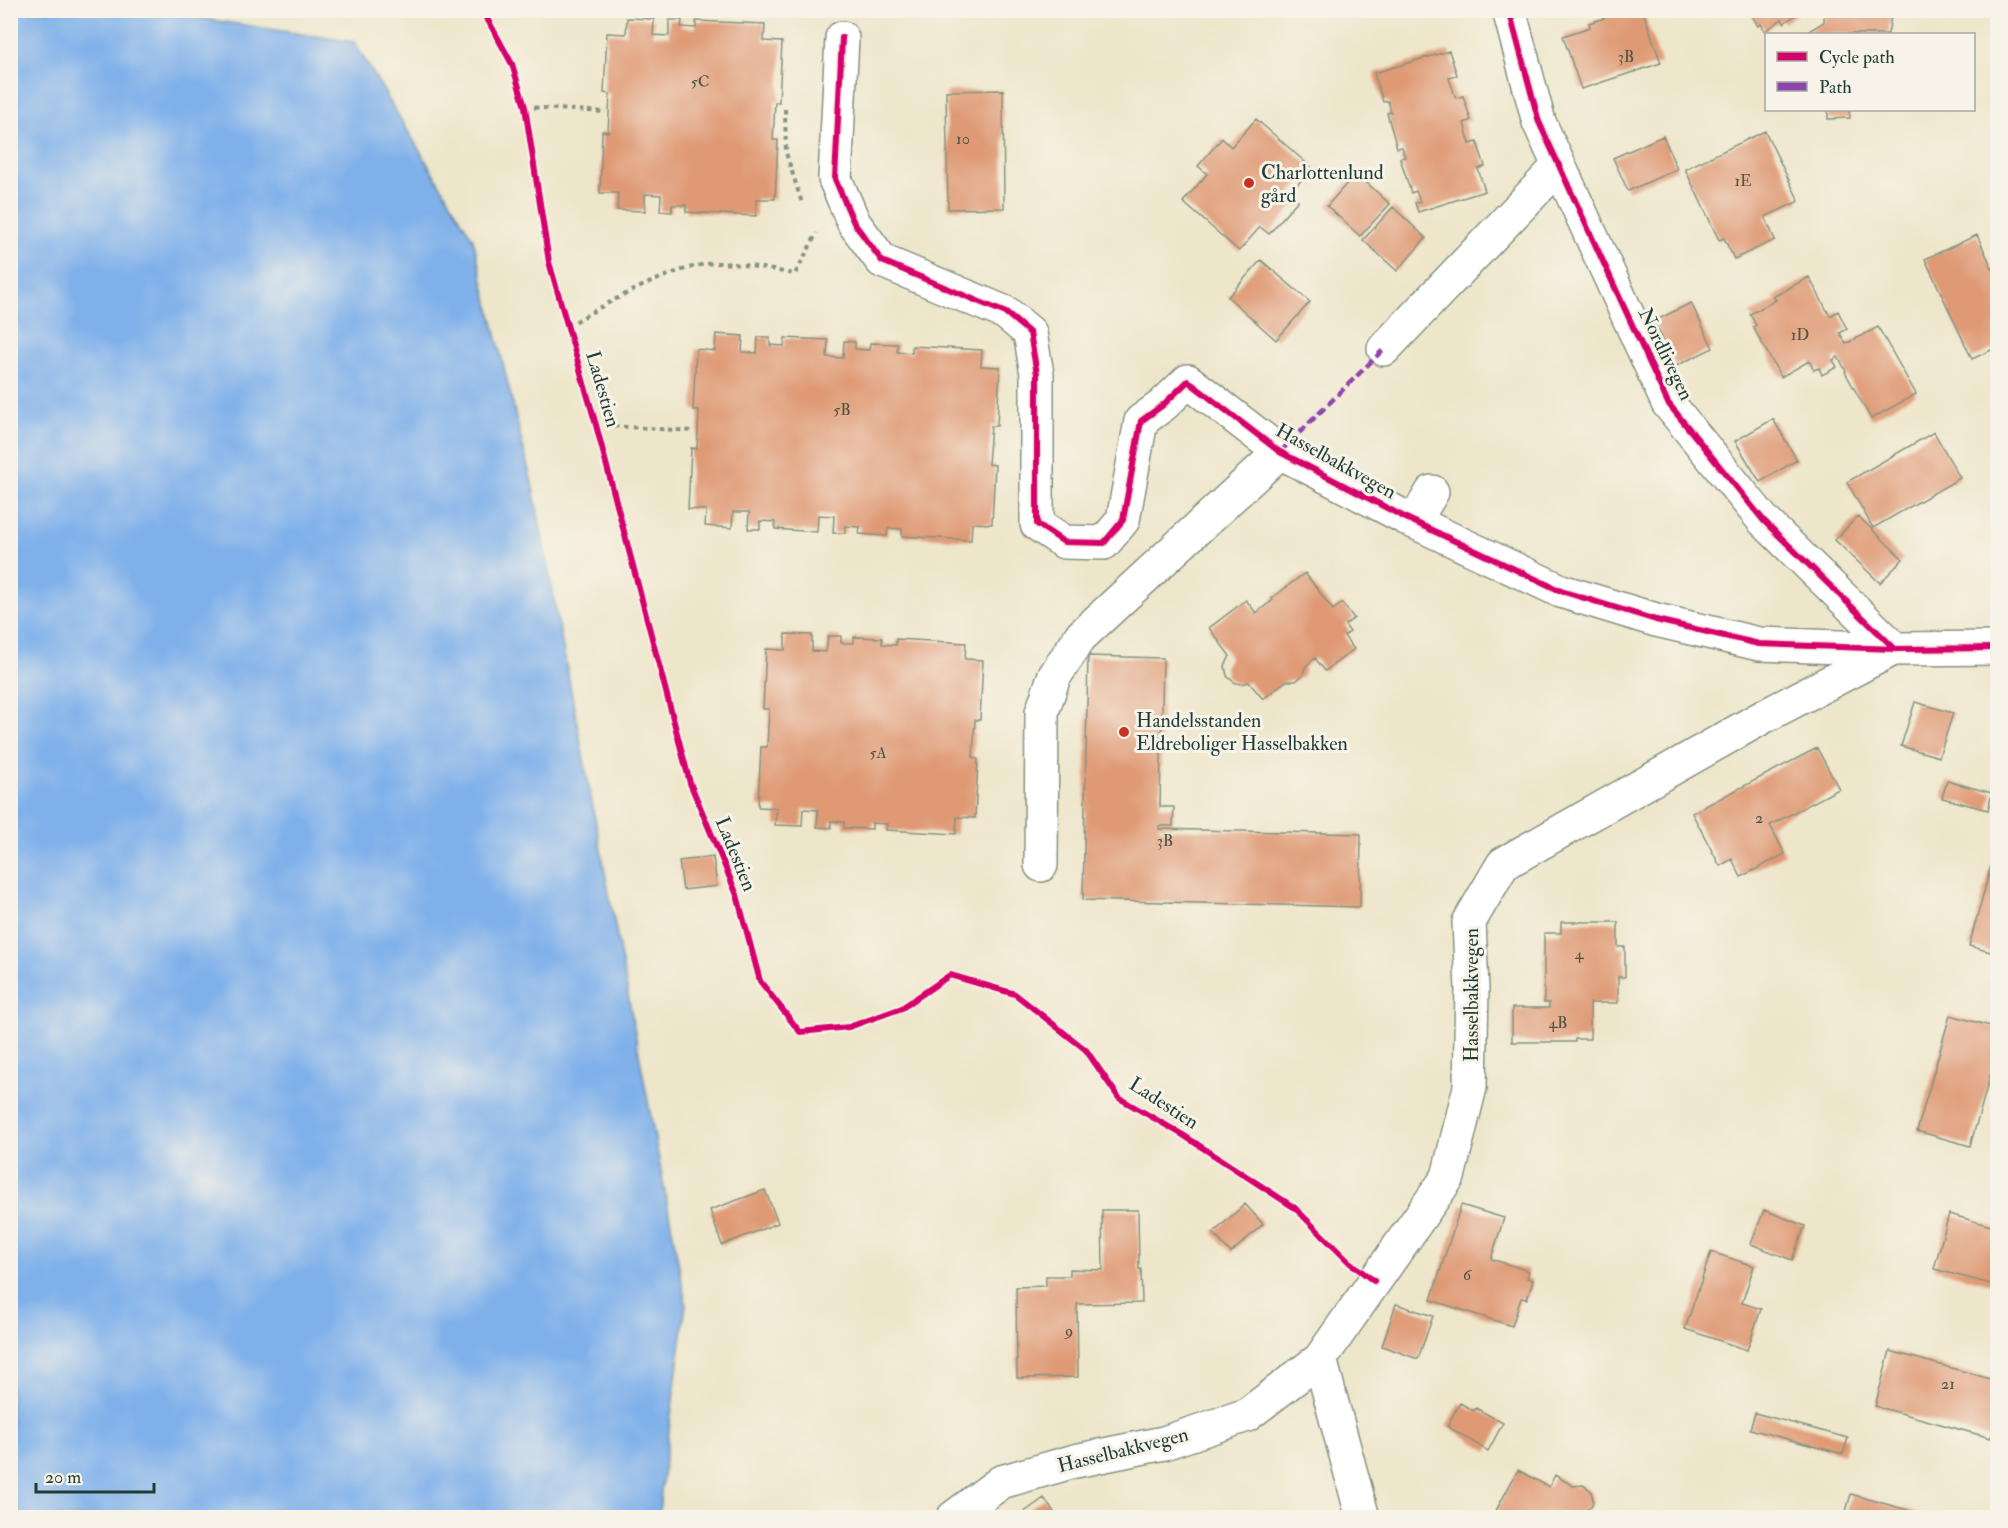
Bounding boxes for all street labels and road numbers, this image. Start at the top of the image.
street label: Nordlivegen [1633,304,1699,404]
street label: Ladestien [580,348,626,430]
street label: Hasselbakkvegen [1271,418,1401,504]
street label: Ladestien [710,813,762,895]
street label: Hasselbakkvegen [1459,928,1484,1062]
street label: Ladestien [1124,1071,1204,1135]
street label: Hasselbakkvegen [1055,1422,1191,1478]

